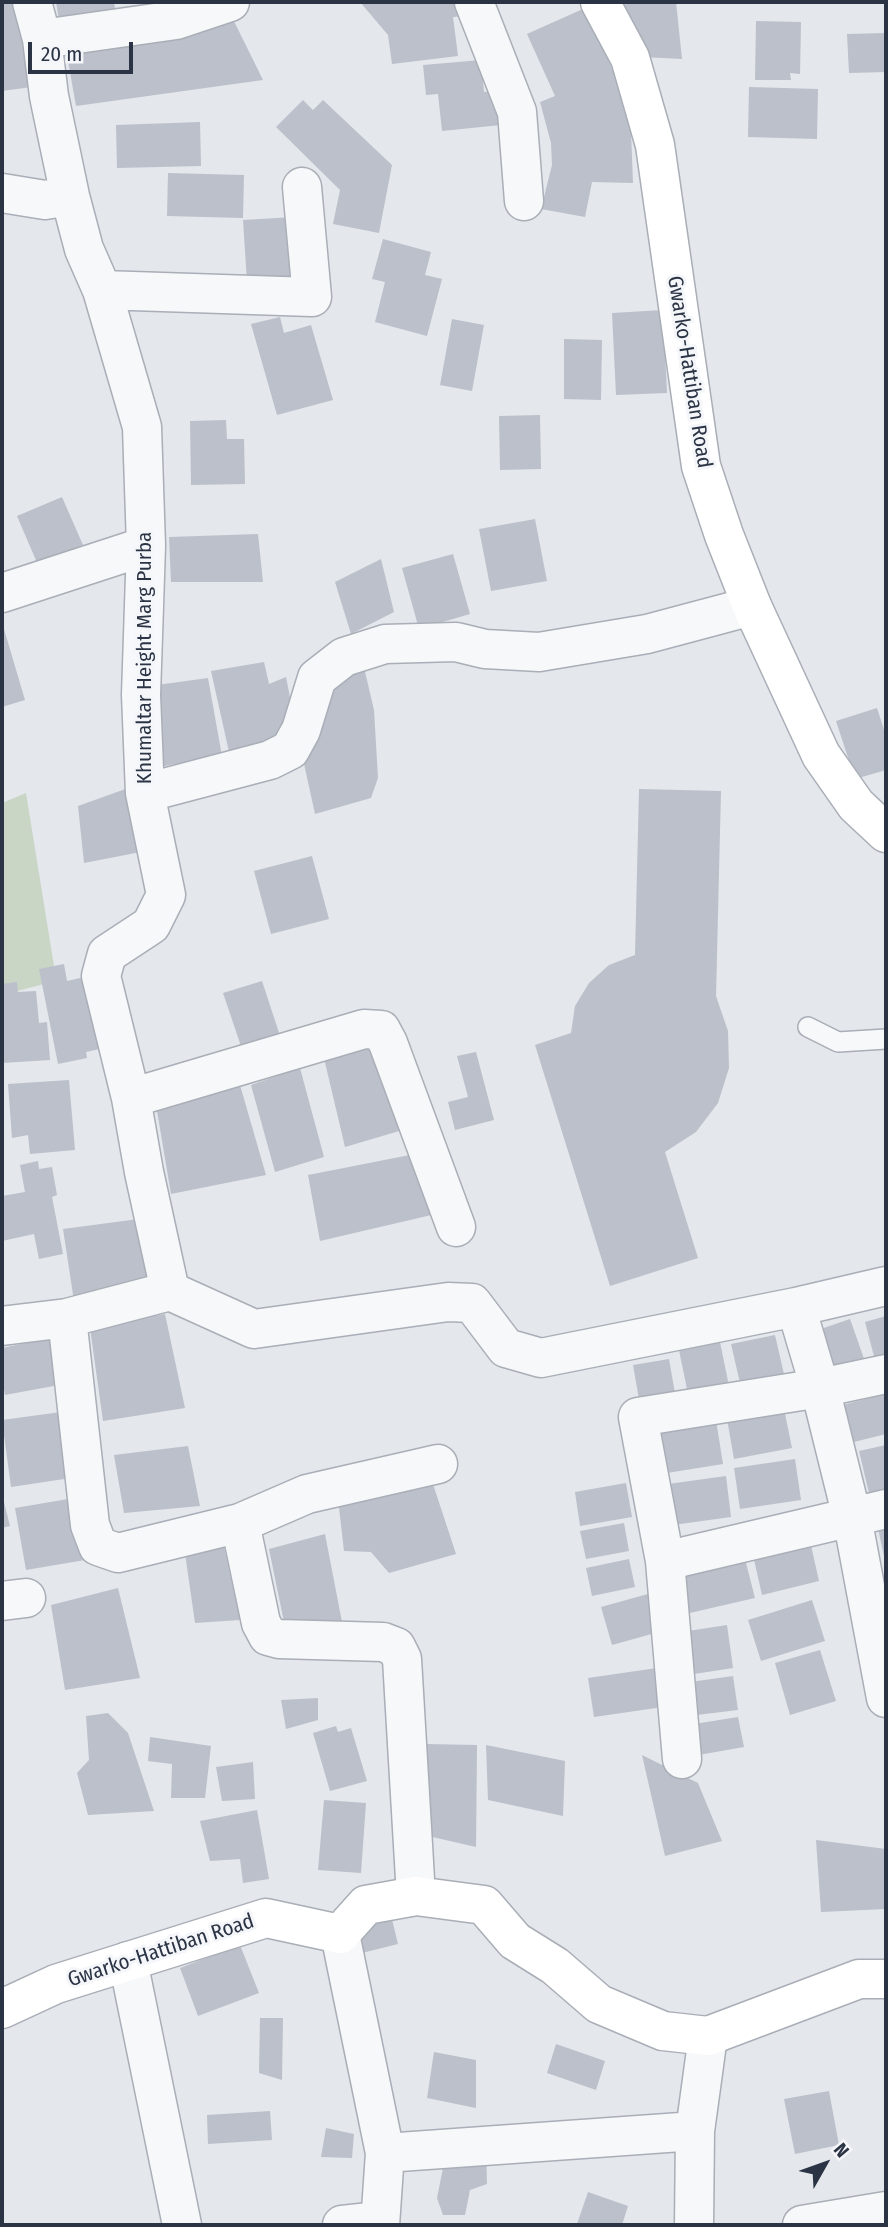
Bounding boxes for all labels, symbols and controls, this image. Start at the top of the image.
scale bar [32,28,136,72]
text: 20 m [41,41,82,67]
street label: Gwarko-Hattiban Road [661,274,717,470]
street label: Khumaltar Height Marg Purba [132,532,158,784]
street label: Gwarko-Hattiban Road [65,1909,257,1993]
north arrow [790,2129,860,2199]
text: N [829,2138,854,2162]

